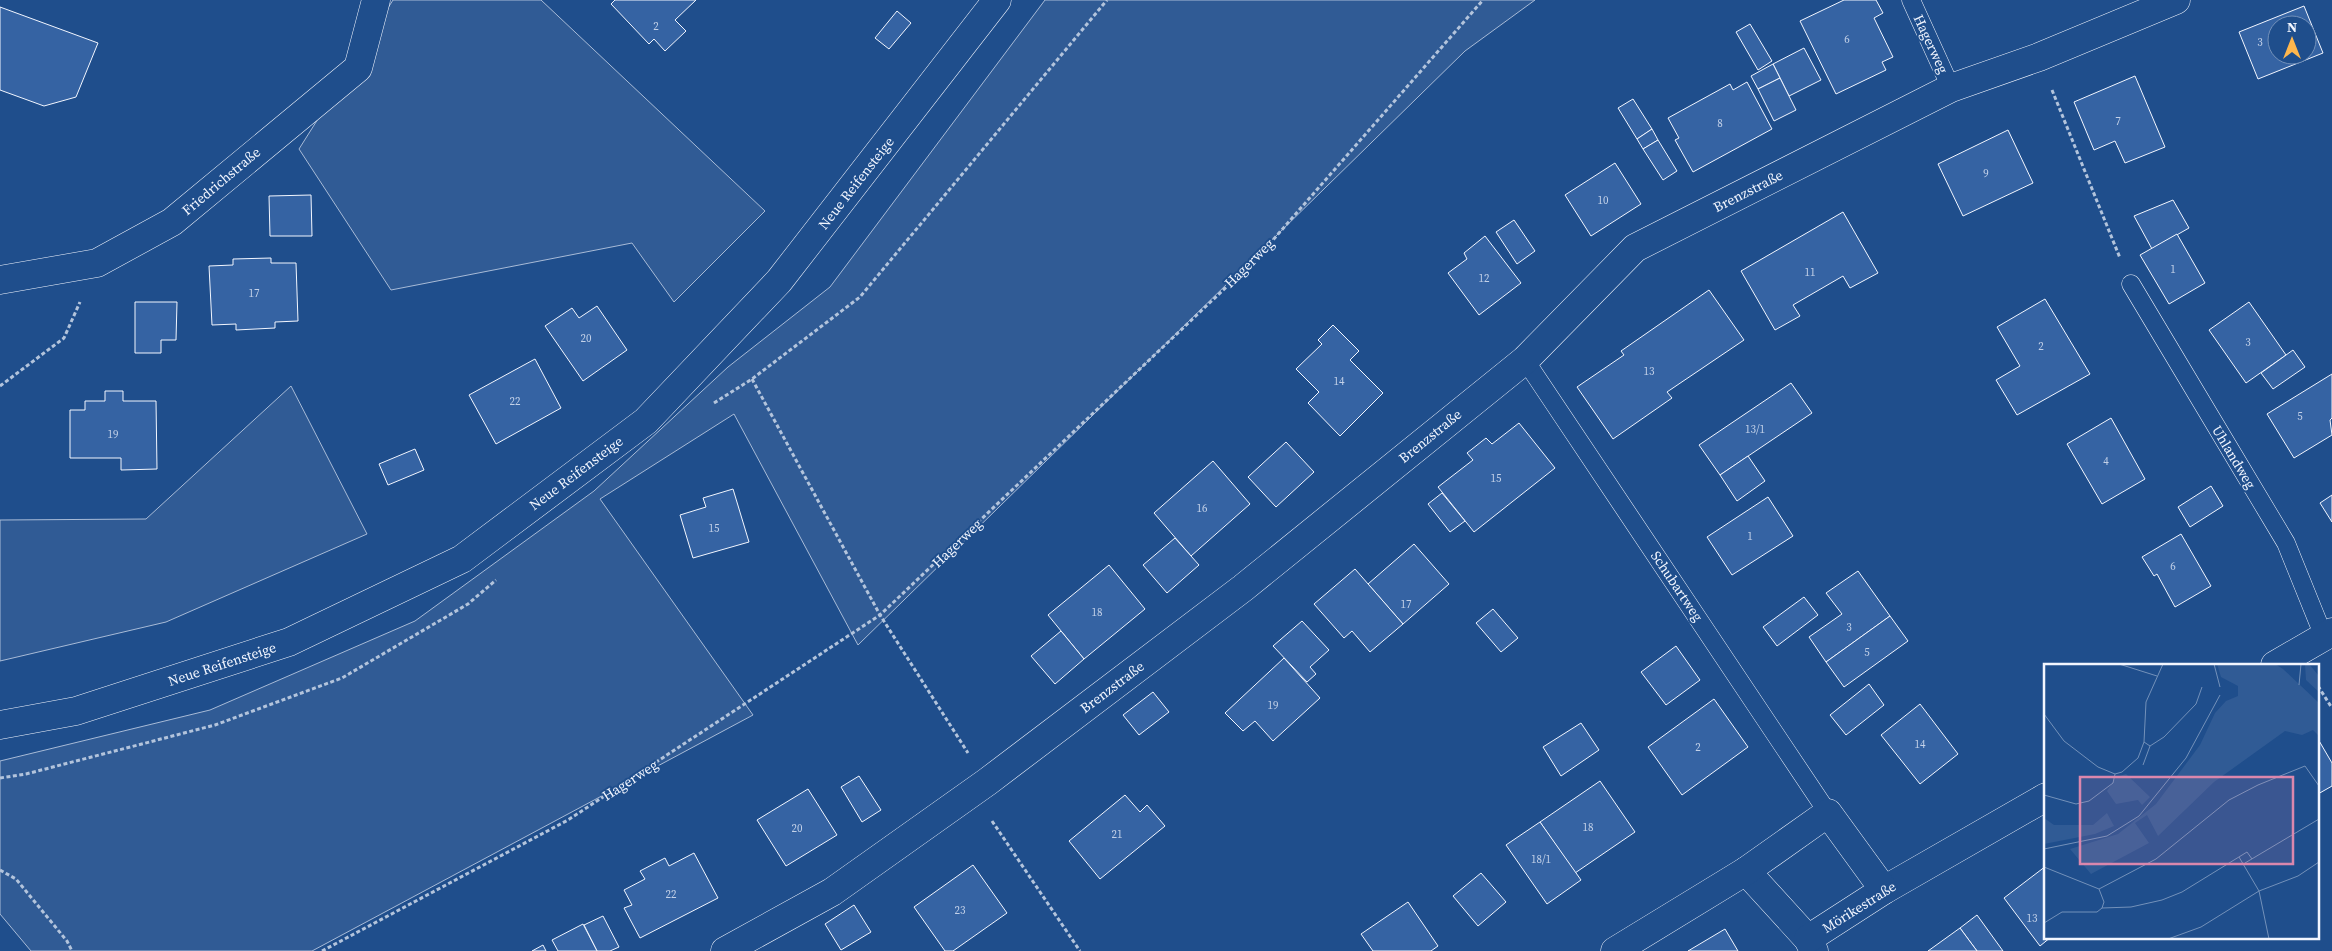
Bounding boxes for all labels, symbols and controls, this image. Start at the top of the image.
street label: Hagerweg [1909,11,1953,77]
north arrow [2267,15,2317,65]
text: N [2287,17,2297,37]
house number: 2 [653,19,659,34]
house number: 6 [1844,32,1850,47]
house number: 3 [2257,35,2263,50]
house number: 7 [2115,114,2121,129]
house number: 8 [1717,116,1723,131]
street label: Neue Reifensteige [813,132,899,234]
street label: Friedrichstraße [177,142,265,220]
street label: Brenzstraße [1710,165,1786,217]
house number: 9 [1983,166,1989,181]
house number: 10 [1598,193,1609,208]
street label: Hagerweg [1220,234,1278,292]
house number: 1 [2170,262,2176,277]
house number: 11 [1805,265,1816,280]
house number: 12 [1479,271,1490,286]
house number: 17 [249,286,260,301]
house number: 20 [581,331,592,346]
house number: 3 [2245,335,2251,350]
house number: 2 [2038,339,2044,354]
house number: 13 [1644,364,1655,379]
house number: 14 [1334,374,1345,389]
house number: 22 [510,394,521,409]
street label: Brenzstraße [1394,404,1466,468]
house number: 5 [2297,409,2303,424]
house number: 13/1 [1745,422,1765,437]
street label: Uhlandweg [2207,422,2261,492]
house number: 19 [108,427,119,442]
street label: Neue Reifensteige [525,431,627,515]
house number: 4 [2103,454,2109,469]
house number: 15 [1491,471,1502,486]
house number: 16 [1197,501,1208,516]
street label: Hagerweg [927,514,987,572]
house number: 15 [709,521,720,536]
house number: 1 [1747,529,1753,544]
street label: Schubartweg [1646,547,1708,625]
house number: 6 [2170,559,2176,574]
house number: 17 [1401,597,1412,612]
house number: 18 [1092,605,1103,620]
house number: 3 [1846,620,1852,635]
street label: Neue Reifensteige [165,637,279,691]
house number: 5 [1864,645,1870,660]
street label: Brenzstraße [1076,656,1148,718]
inset map [2044,664,2320,938]
house number: 19 [1268,698,1279,713]
house number: 14 [1915,737,1926,752]
house number: 2 [1695,740,1701,755]
street label: Hagerweg [598,754,662,806]
house number: 18 [1583,820,1594,835]
house number: 20 [792,821,803,836]
house number: 21 [1112,827,1123,842]
house number: 18/1 [1531,852,1551,867]
street label: Mörikestraße [1818,876,1900,938]
house number: 22 [666,887,677,902]
house number: 23 [955,903,966,918]
house number: 13 [2027,911,2038,926]

